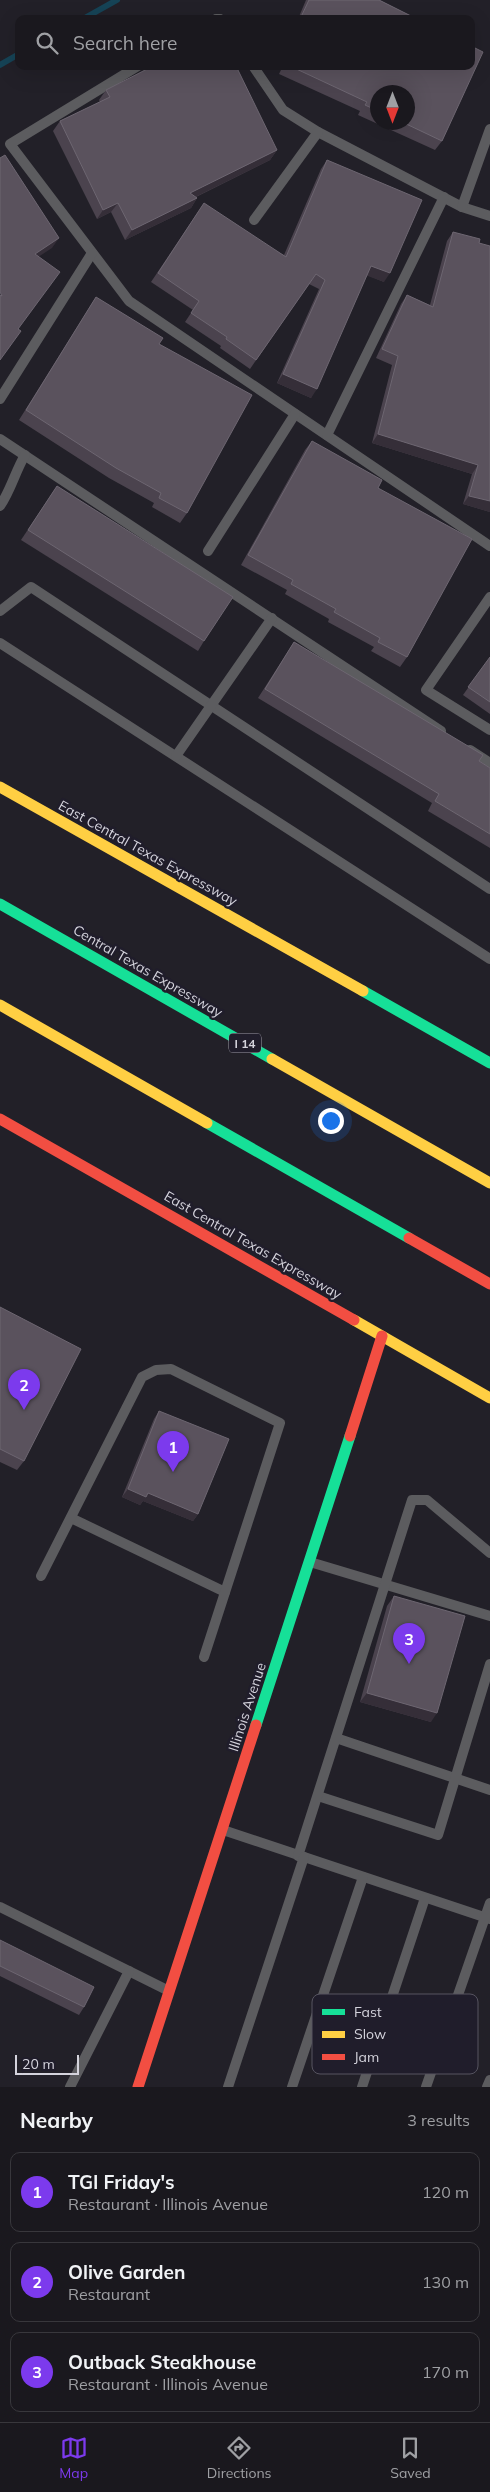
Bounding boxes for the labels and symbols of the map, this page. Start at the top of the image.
north arrow [370,85,415,130]
street label: East Central Texas Expressway [55,796,241,910]
street label: Central Texas Expressway [70,921,227,1022]
road number: I 14 [229,1034,261,1052]
your location [318,1108,344,1134]
street label: East Central Texas Expressway [161,1187,345,1304]
pin: 2 [8,1369,40,1410]
pin: 1 [157,1431,189,1472]
pin: 3 [393,1623,425,1664]
street label: Illinois Avenue [224,1660,270,1754]
legend [312,1994,478,2074]
text: Fast [354,2003,382,2021]
text: Slow [354,2025,386,2043]
text: Jam [354,2048,379,2066]
scale bar [15,2052,79,2075]

